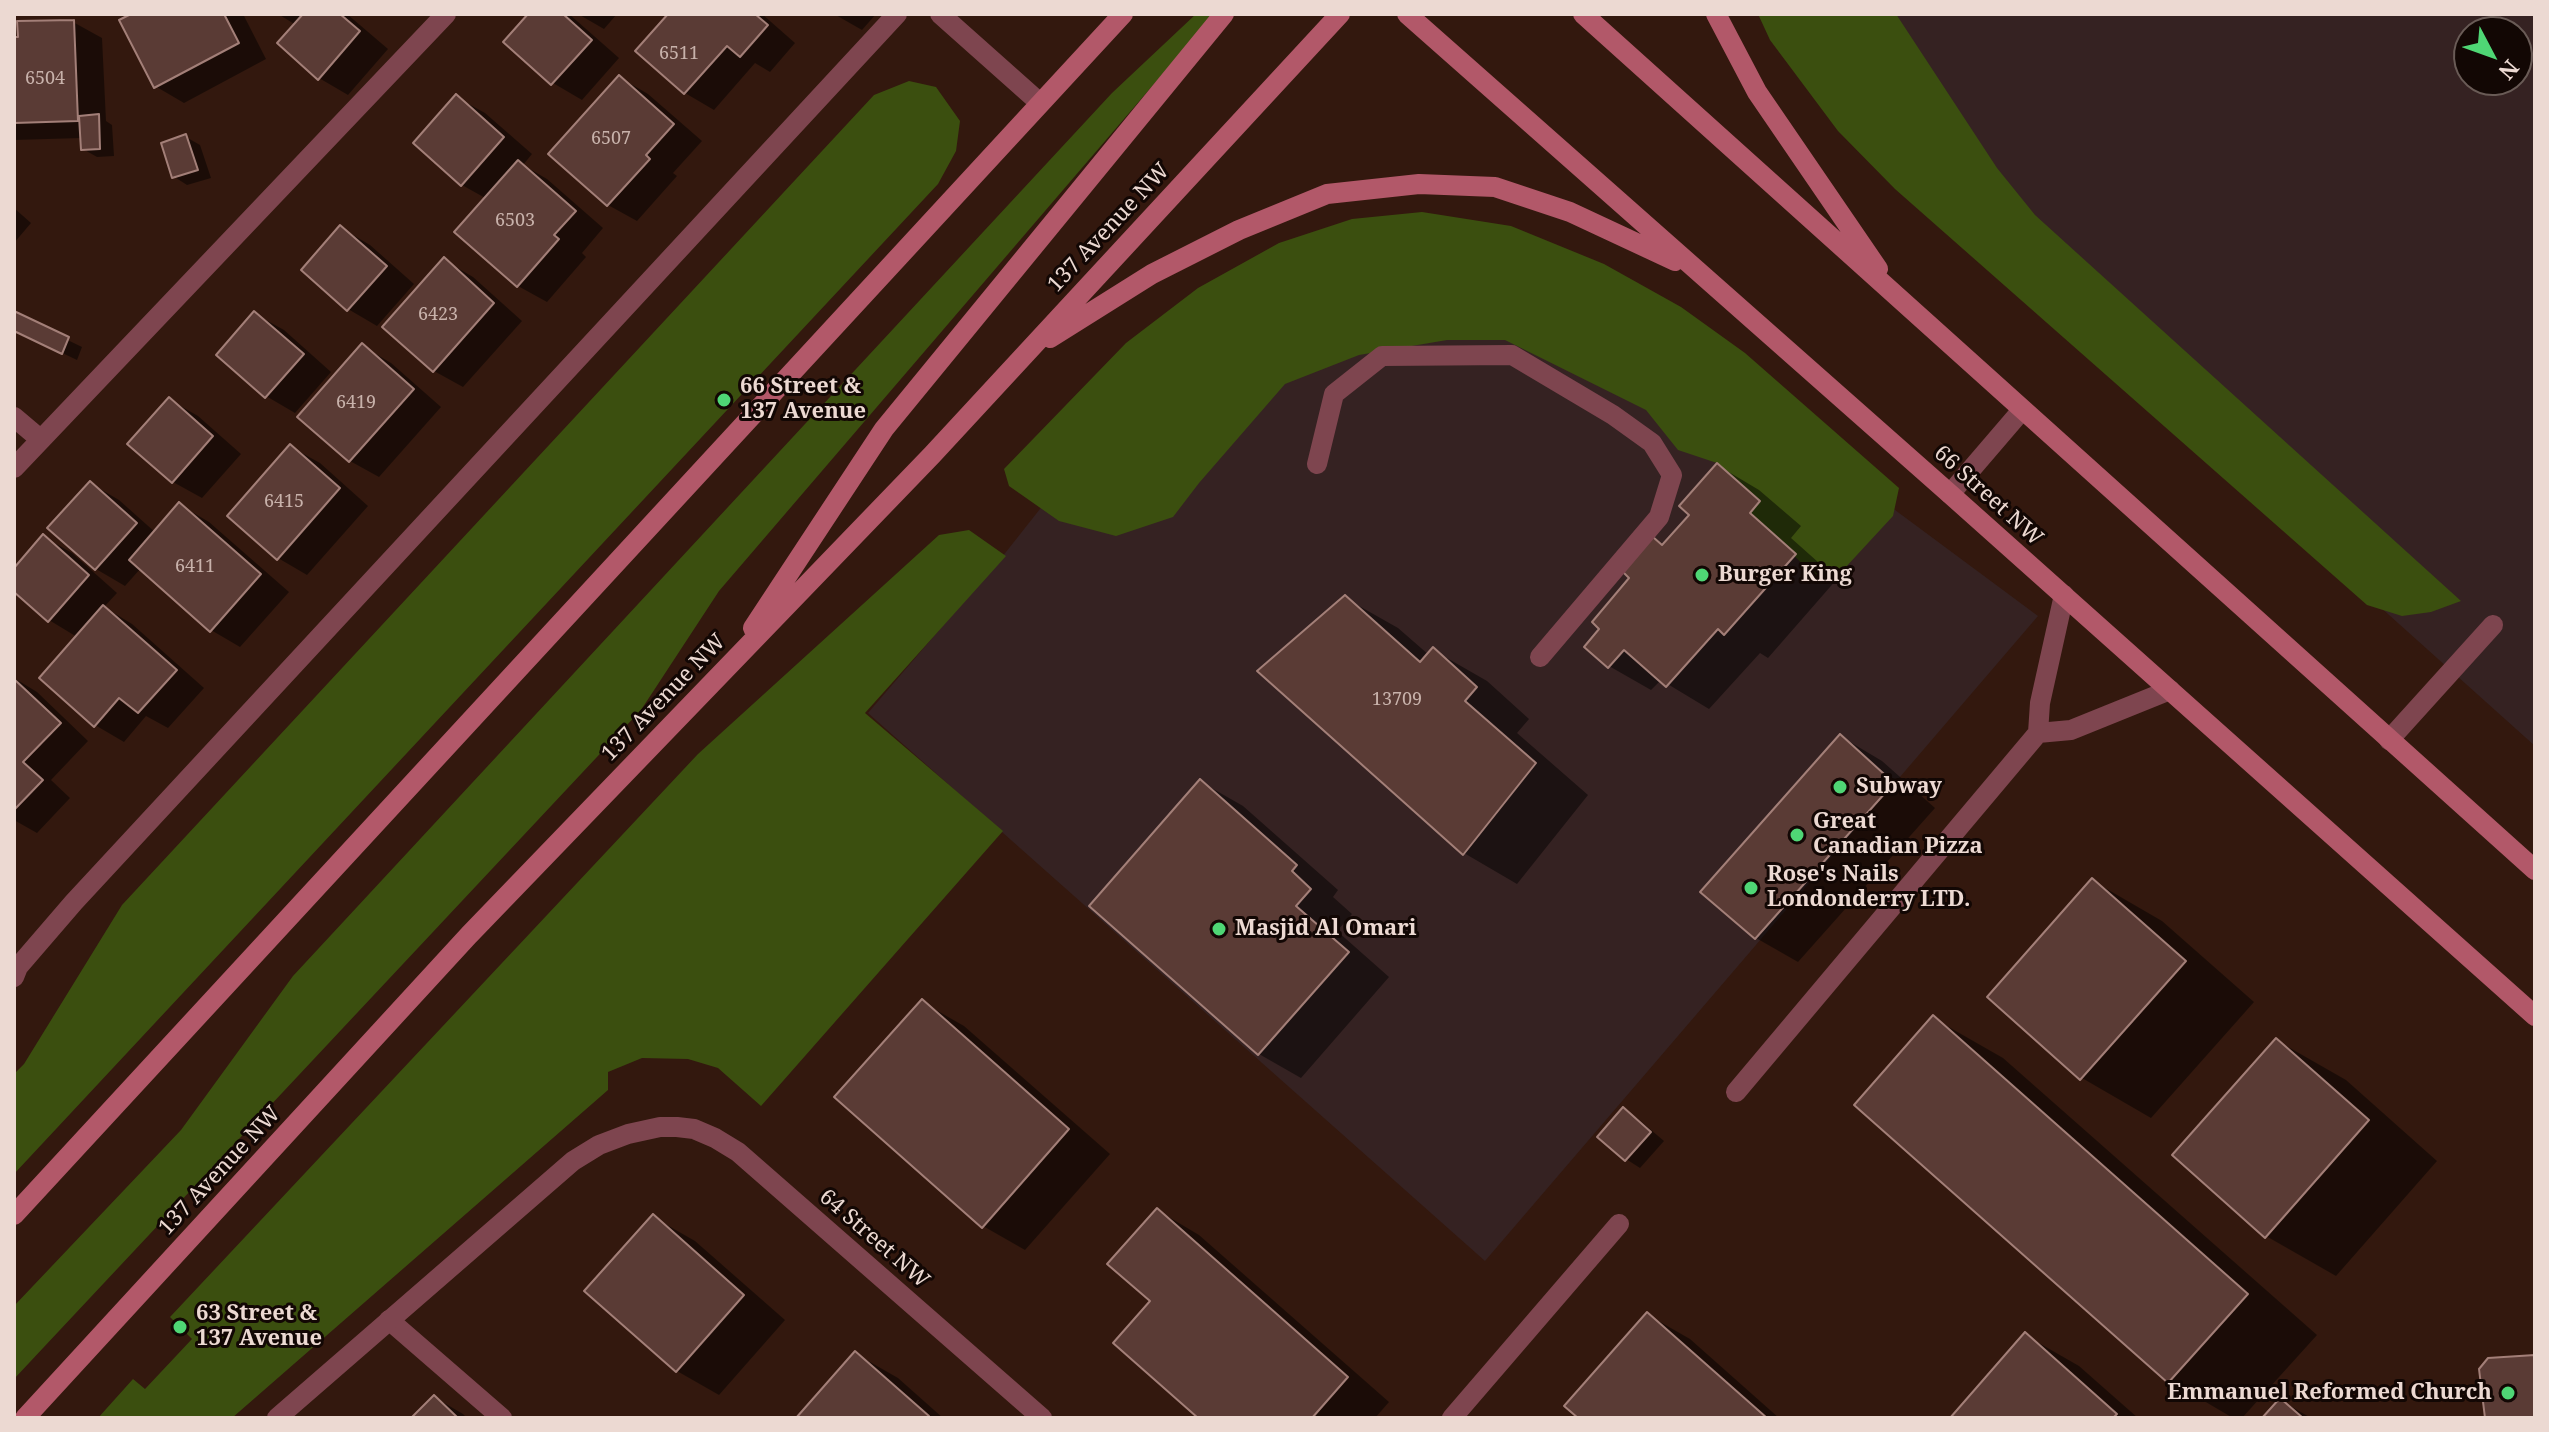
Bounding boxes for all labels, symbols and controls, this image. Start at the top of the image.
north arrow [2453,16,2533,96]
house number: 6511 [659,43,699,65]
text: N [2493,54,2527,87]
house number: 6504 [25,68,65,90]
house number: 6507 [591,128,631,150]
street label: 137 Avenue NW [1042,158,1176,298]
house number: 6503 [495,210,535,232]
house number: 6423 [418,304,458,326]
place label: 66 Street & 137 Avenue [740,374,866,426]
marker: 66 Street & 137 Avenue [715,391,733,409]
house number: 6419 [336,392,376,414]
street label: 66 Street NW [1928,440,2048,552]
house number: 6415 [264,491,304,513]
house number: 6411 [175,556,215,578]
place label: Burger King [1718,562,1852,588]
marker: Burger King [1693,566,1711,584]
street label: 137 Avenue NW [597,629,731,767]
house number: 13709 [1372,689,1422,711]
place label: Subway [1856,774,1942,800]
marker: Subway [1831,778,1849,796]
place label: Great Canadian Pizza [1813,809,1983,860]
marker: Great Canadian Pizza [1788,826,1806,844]
place label: Rose's Nails Londonderry LTD. [1767,862,1970,914]
marker: Rose's Nails Londonderry LTD. [1742,879,1760,897]
place label: Masjid Al Omari [1235,916,1417,942]
marker: Masjid Al Omari [1210,920,1228,938]
street label: 137 Avenue NW [153,1101,287,1241]
street label: 64 Street NW [814,1184,934,1294]
place label: 63 Street & 137 Avenue [196,1301,322,1352]
marker: 63 Street & 137 Avenue [171,1318,189,1336]
place label: Emmanuel Reformed Church [2167,1380,2492,1406]
marker: Emmanuel Reformed Church [2499,1384,2517,1402]

